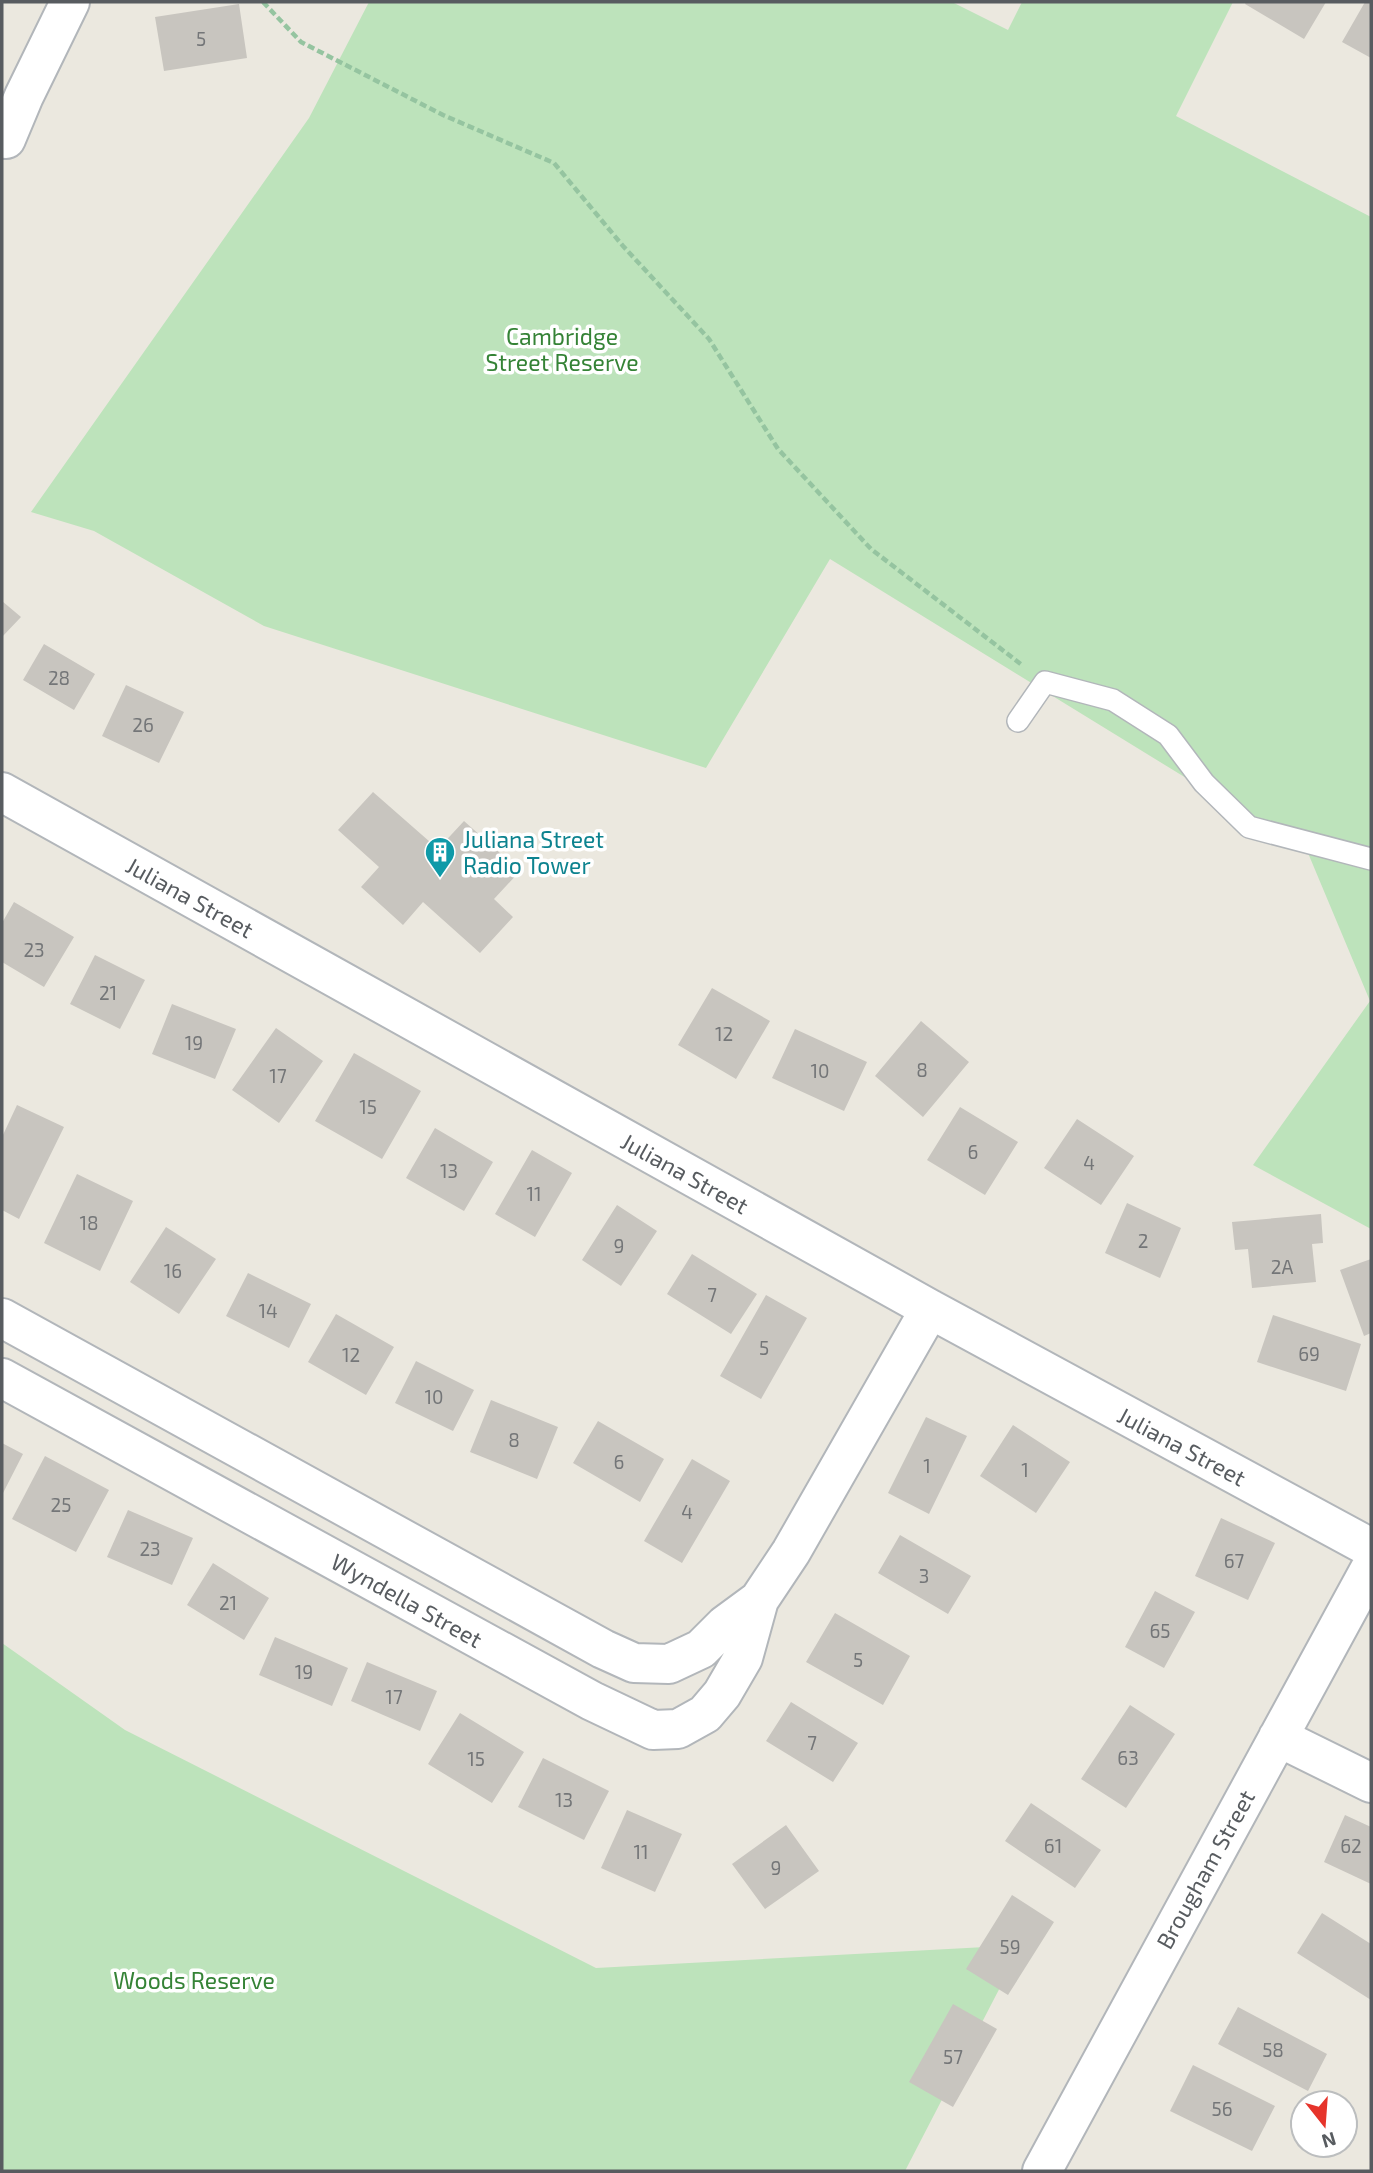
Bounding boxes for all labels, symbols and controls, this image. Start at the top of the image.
house number: 5 [196,27,206,50]
park label: Cambridge Street Reserve [485,322,639,376]
house number: 28 [48,666,70,689]
house number: 26 [132,713,154,736]
place label: Juliana Street Radio Tower [463,825,604,879]
building icon: Juliana Street Radio Tower [423,835,457,879]
street label: Juliana Street [121,851,259,944]
house number: 23 [23,938,45,961]
house number: 21 [99,981,117,1004]
house number: 12 [715,1022,733,1045]
house number: 19 [185,1031,203,1054]
house number: 8 [916,1058,928,1081]
house number: 10 [810,1059,830,1082]
house number: 17 [269,1064,287,1087]
house number: 15 [359,1095,377,1118]
street label: Juliana Street [616,1127,754,1220]
house number: 6 [968,1140,978,1163]
house number: 4 [1083,1151,1095,1174]
house number: 13 [440,1159,458,1182]
house number: 11 [526,1182,542,1205]
house number: 18 [79,1211,99,1234]
house number: 2 [1138,1229,1148,1252]
house number: 9 [614,1234,624,1257]
house number: 2A [1271,1255,1293,1278]
house number: 16 [164,1259,182,1282]
house number: 7 [707,1283,717,1306]
house number: 14 [258,1299,278,1322]
house number: 5 [759,1336,769,1359]
house number: 69 [1298,1342,1320,1365]
house number: 12 [342,1343,360,1366]
house number: 10 [424,1385,444,1408]
street label: Juliana Street [1113,1401,1251,1492]
house number: 8 [508,1428,520,1451]
house number: 6 [614,1450,624,1473]
house number: 1 [923,1454,931,1477]
house number: 1 [1021,1458,1029,1481]
house number: 25 [51,1493,71,1516]
house number: 4 [681,1500,693,1523]
house number: 23 [139,1537,161,1560]
street label: Wyndella Street [327,1547,488,1653]
house number: 67 [1224,1549,1245,1572]
house number: 3 [919,1564,929,1587]
house number: 21 [219,1591,237,1614]
house number: 65 [1149,1619,1171,1642]
house number: 5 [853,1648,863,1671]
house number: 19 [295,1660,313,1683]
house number: 17 [385,1685,403,1708]
house number: 7 [807,1731,817,1754]
house number: 63 [1117,1746,1139,1769]
house number: 15 [467,1747,485,1770]
street label: Brougham Street [1150,1784,1260,1953]
house number: 13 [555,1788,573,1811]
house number: 61 [1044,1834,1062,1857]
house number: 62 [1340,1834,1362,1857]
house number: 11 [633,1840,649,1863]
house number: 9 [771,1856,781,1879]
house number: 59 [999,1935,1021,1958]
park label: Woods Reserve [113,1966,275,1994]
house number: 58 [1262,2038,1284,2061]
house number: 57 [943,2045,963,2068]
north arrow [1289,2089,1359,2159]
house number: 56 [1211,2097,1233,2120]
text: N [1319,2128,1339,2154]

